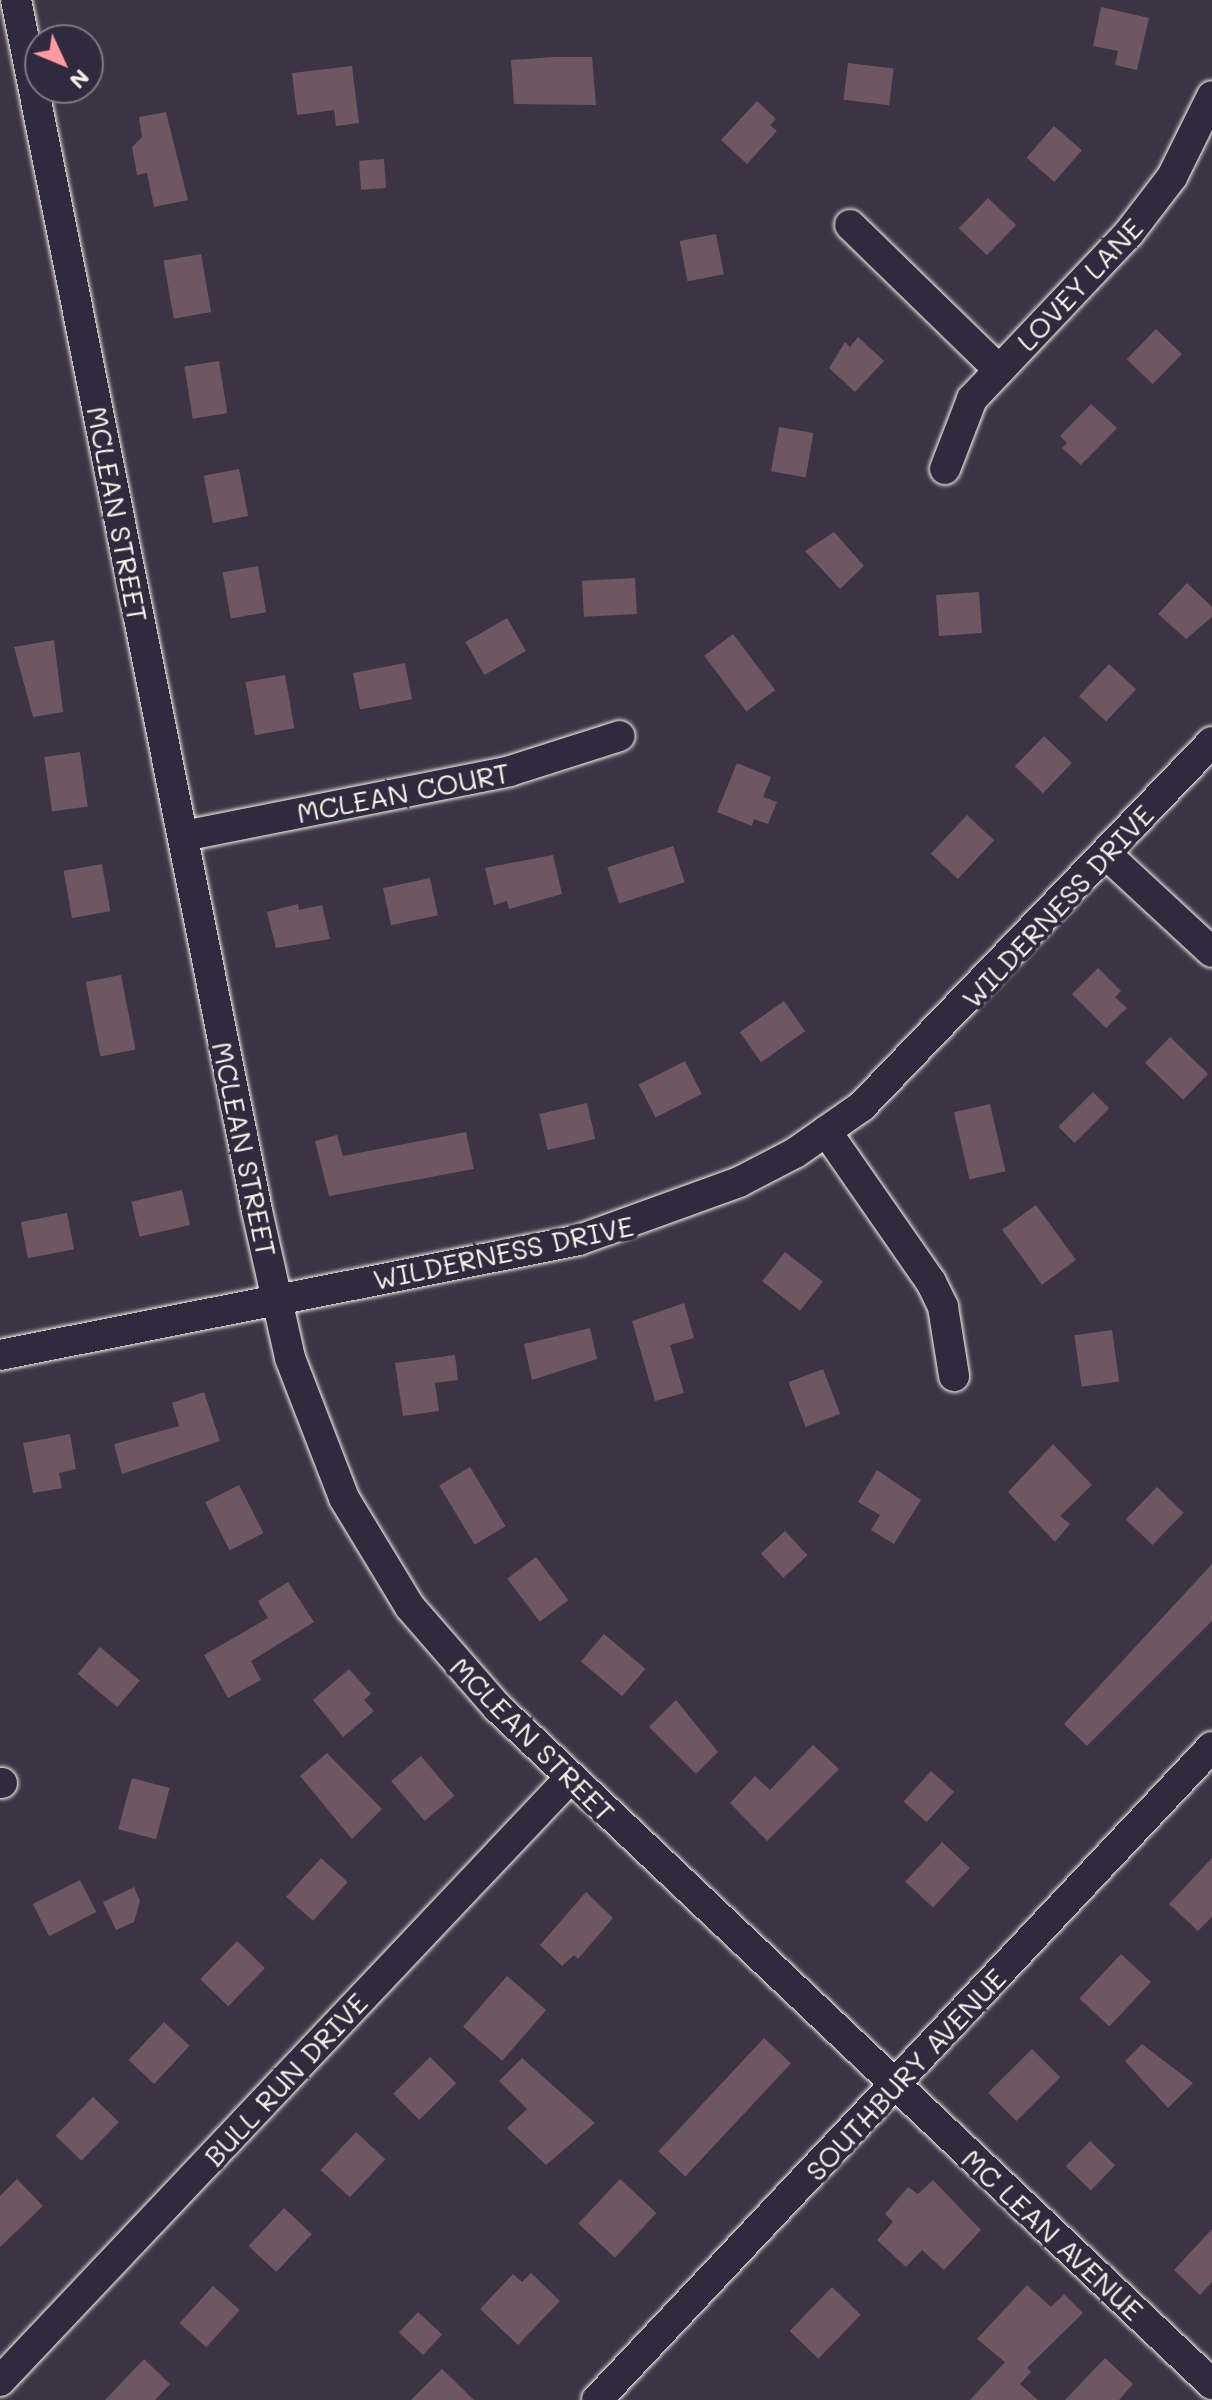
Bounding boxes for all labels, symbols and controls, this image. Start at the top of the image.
north arrow [24,24,104,104]
text: N [64,64,96,96]
street label: LOVEY LANE [1009,211,1149,357]
street label: MCLEAN STREET [81,403,155,625]
street label: MCLEAN COURT [294,755,512,829]
street label: WILDERNESS DRIVE [954,797,1160,1015]
street label: MCLEAN STREET [206,1038,284,1260]
street label: WILDERNESS DRIVE [370,1208,636,1296]
street label: MCLEAN STREET [444,1650,622,1828]
street label: SOUTHBURY AVENUE [798,1961,1012,2187]
street label: BULL RUN DRIVE [196,1986,374,2172]
street label: MC LEAN AVENUE [955,2141,1151,2327]

